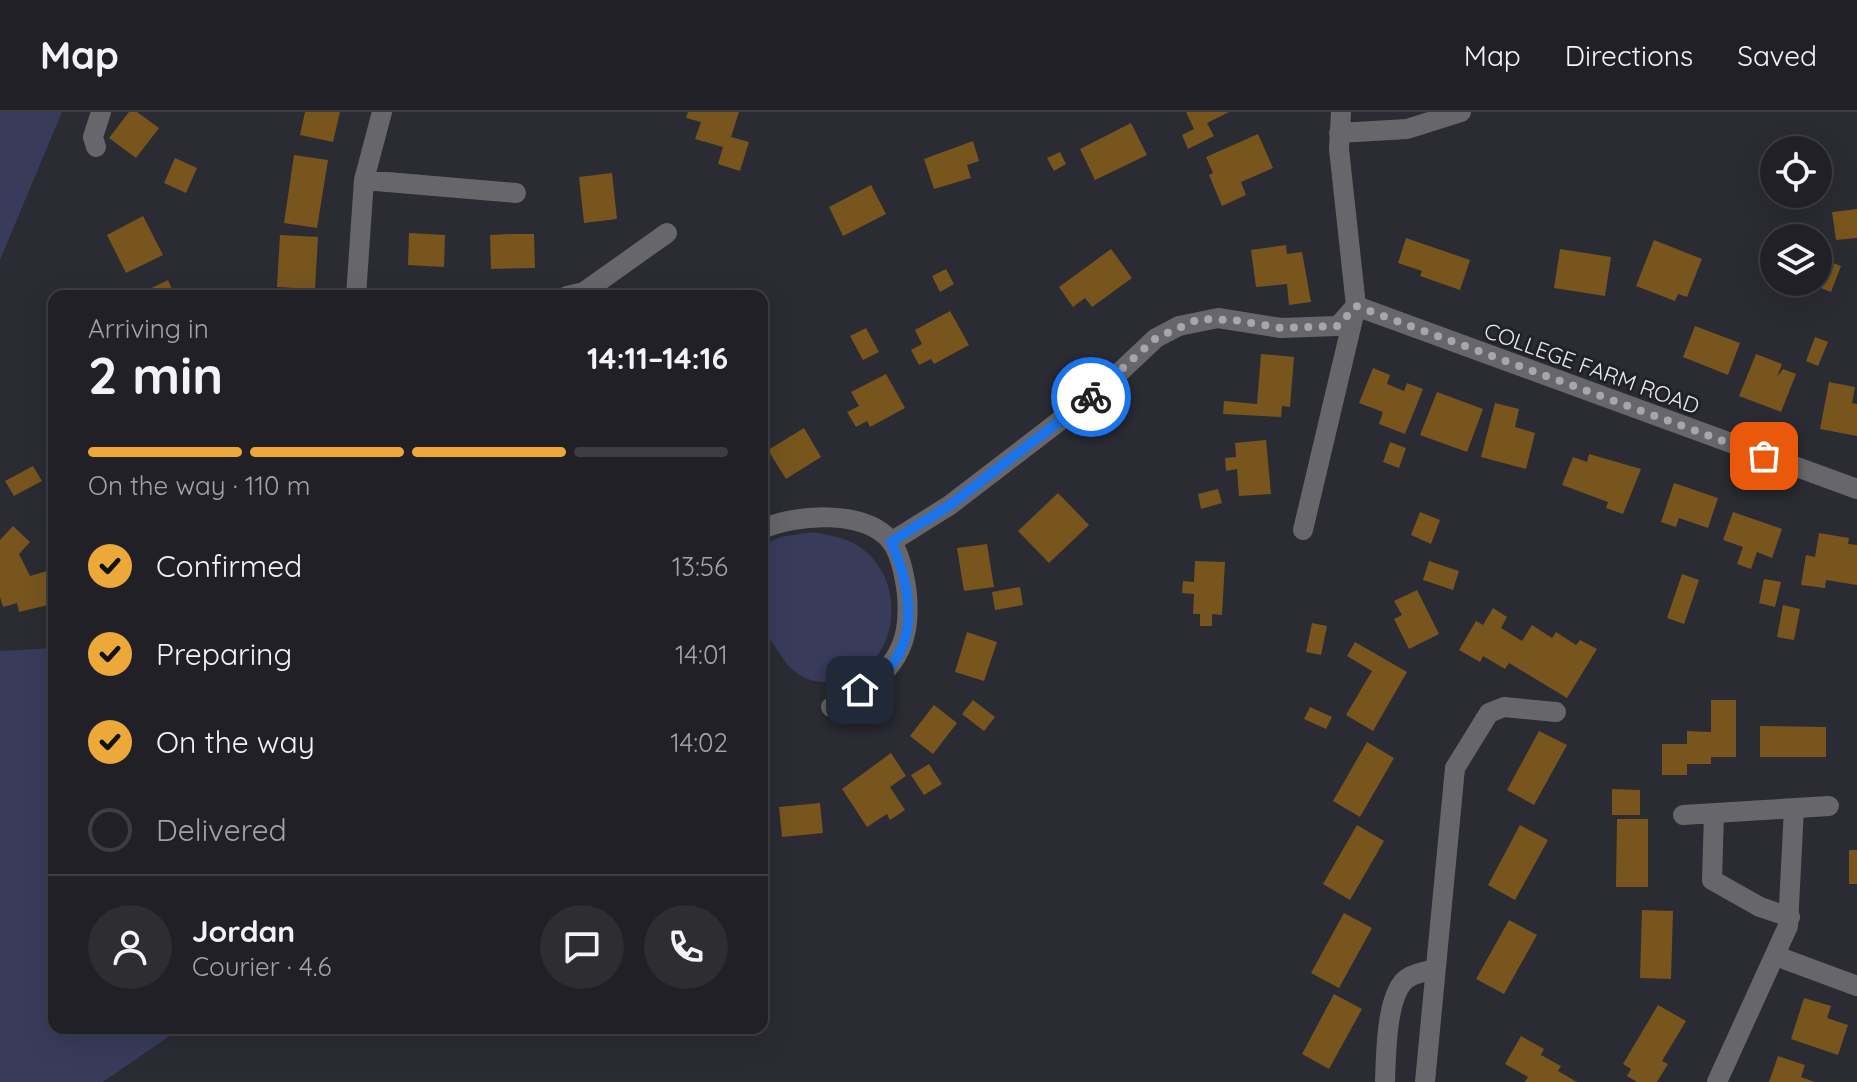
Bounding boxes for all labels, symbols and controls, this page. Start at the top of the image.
text: Map [40,31,119,79]
text: Map [1464,38,1521,73]
text: Directions [1565,38,1693,73]
text: Saved [1737,38,1817,73]
map controls [1760,136,1832,296]
button: locate [1760,136,1832,208]
button: layers [1760,224,1832,296]
text: Arriving in [88,312,209,345]
street label: COLLEGE FARM ROAD [1480,316,1704,420]
text: 14:11–14:16 [587,339,728,377]
text: 2 min [88,342,223,407]
courier [1051,357,1131,437]
icon: bike [1069,375,1113,419]
pin [1730,422,1798,490]
icon: bag [1742,434,1786,478]
text: On the way · 110 m [88,469,310,502]
icon: check [88,544,132,588]
text: Confirmed [156,547,302,585]
text: 13:56 [672,550,728,583]
icon: check [88,632,132,676]
text: Preparing [156,635,292,673]
text: 14:01 [675,638,728,671]
pin [826,656,894,724]
icon: home [838,668,882,712]
icon: check [88,720,132,764]
text: On the way [156,723,315,761]
text: 14:02 [670,726,728,759]
text: Delivered [156,811,287,849]
button: person [88,905,172,989]
button: chat [540,905,624,989]
button: phone [644,905,728,989]
text: Jordan [192,912,295,950]
text: Courier · 4.6 [192,950,331,983]

